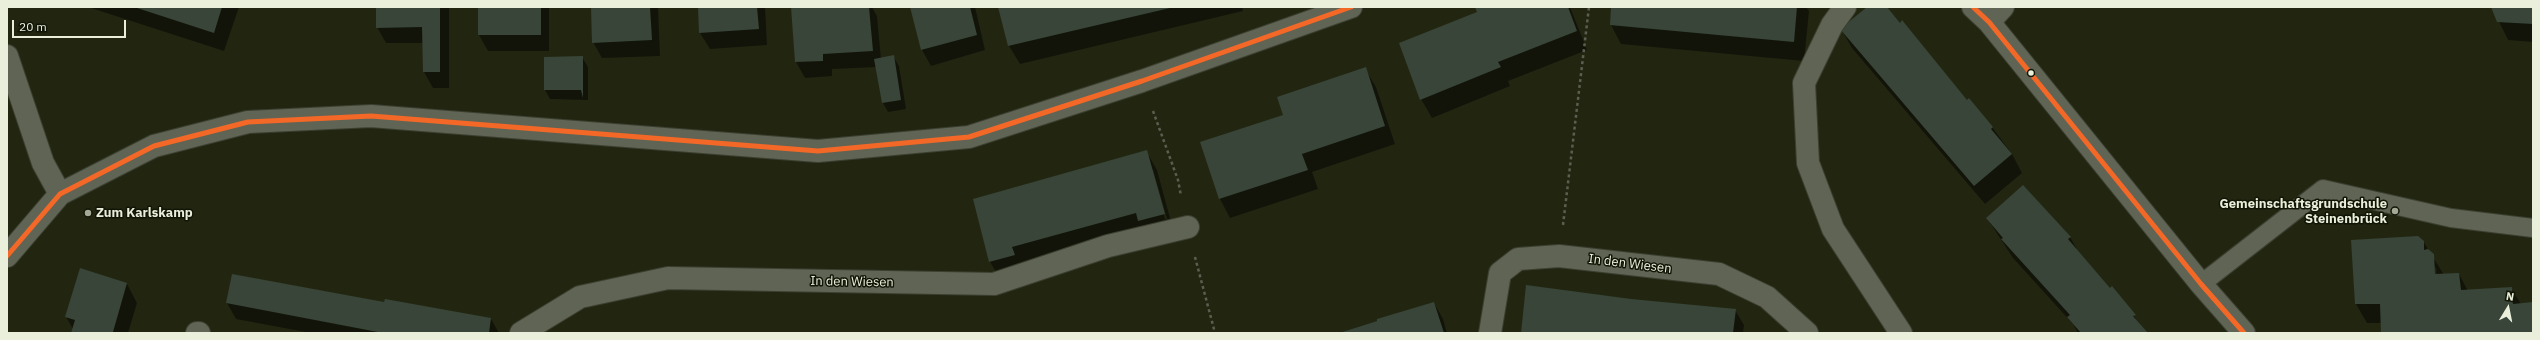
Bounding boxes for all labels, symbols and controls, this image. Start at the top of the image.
scale bar [14,12,128,38]
text: 20 m [19,19,47,34]
unlabelled marker [2026,68,2036,78]
place label: Gemeinschaftsgrundschule Steinenbrück [2219,196,2387,227]
place label: Zum Karlskamp [96,205,193,221]
marker: Gemeinschaftsgrundschule Steinenbrück [2390,206,2400,216]
marker: Zum Karlskamp [83,208,93,218]
street label: In den Wiesen [1588,251,1672,277]
street label: In den Wiesen [810,273,894,291]
north arrow [2488,288,2528,328]
text: N [2505,289,2515,304]

